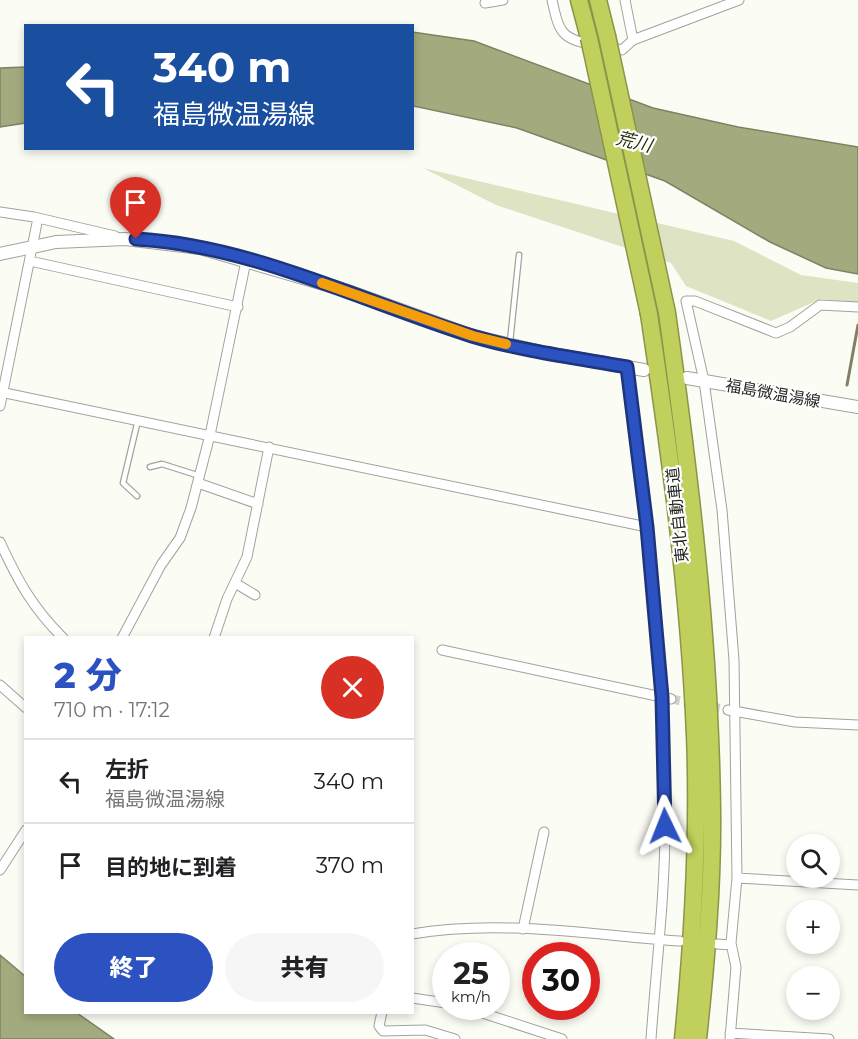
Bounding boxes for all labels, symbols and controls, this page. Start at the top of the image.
text: 340 m [153,41,291,93]
icon: left [54,48,132,126]
text: 福島微温湯線 [153,98,315,131]
water label: 荒川 [614,127,656,158]
pin [110,177,161,239]
icon: arrive [119,186,152,219]
street label: 福島微温湯線 [724,376,822,411]
street label: 東北自動車道 [663,466,692,564]
text: 2 分 [54,653,122,697]
button: close [321,656,384,719]
text: 710 m · 17:12 [54,698,170,722]
text: 左折 [105,756,149,783]
icon: left [54,765,87,798]
text: 340 m [313,768,384,795]
text: 福島微温湯線 [105,787,225,811]
position arrow [633,794,697,858]
map controls [786,834,840,1020]
button: search [786,834,840,888]
icon: arrive [54,849,87,882]
text: 370 m [316,852,384,879]
text: 目的地に到着 [105,854,237,881]
button: + [786,900,840,954]
button: 終了 [54,933,213,1002]
button: 共有 [225,933,384,1002]
speed limit sign: 30 [522,942,600,1020]
text: 25 [453,955,489,992]
button: − [786,966,840,1020]
text: km/h [451,987,491,1006]

